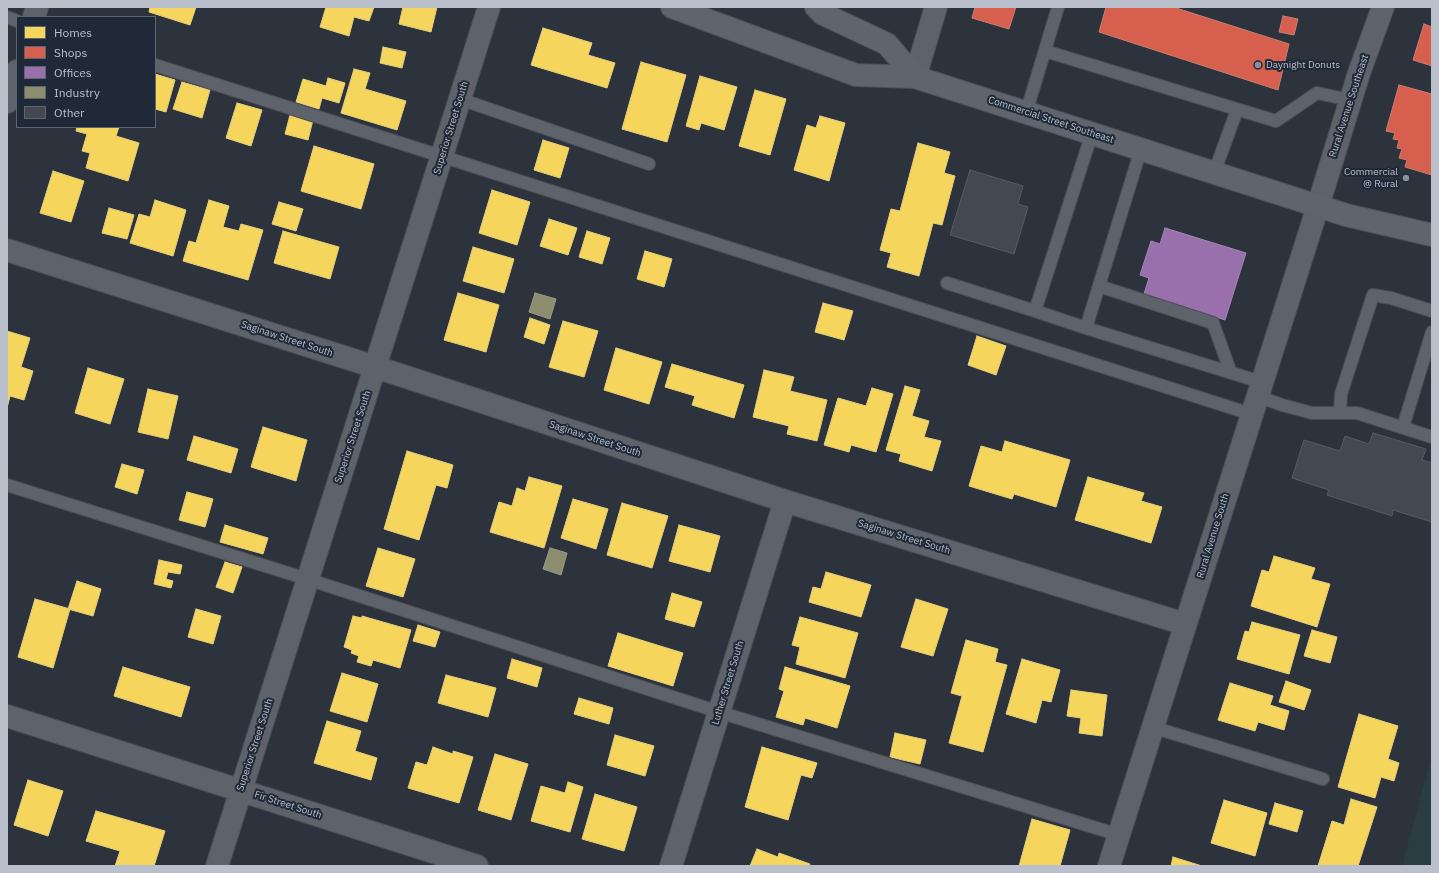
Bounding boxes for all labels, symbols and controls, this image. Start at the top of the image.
legend [16,16,156,128]
text: Homes [54,25,92,40]
text: Shops [54,45,87,60]
street label: Rural Avenue Southeast [1327,53,1371,159]
place label: Daynight Donuts [1266,59,1340,71]
marker: Daynight Donuts [1253,60,1263,70]
text: Offices [54,65,92,80]
street label: Superior Street South [431,80,471,176]
text: Industry [54,85,100,100]
street label: Commercial Street Southeast [987,94,1115,146]
text: Other [54,105,85,120]
place label: Commercial @ Rural [1344,166,1398,190]
marker: Commercial @ Rural [1401,173,1411,183]
street label: Saginaw Street South [239,318,335,360]
street label: Superior Street South [332,389,374,485]
street label: Saginaw Street South [547,418,643,460]
street label: Rural Avenue South [1194,492,1232,580]
street label: Saginaw Street South [856,517,952,557]
street label: Luther Street South [709,639,747,727]
street label: Superior Street South [234,697,276,793]
street label: Fir Street South [253,788,323,822]

